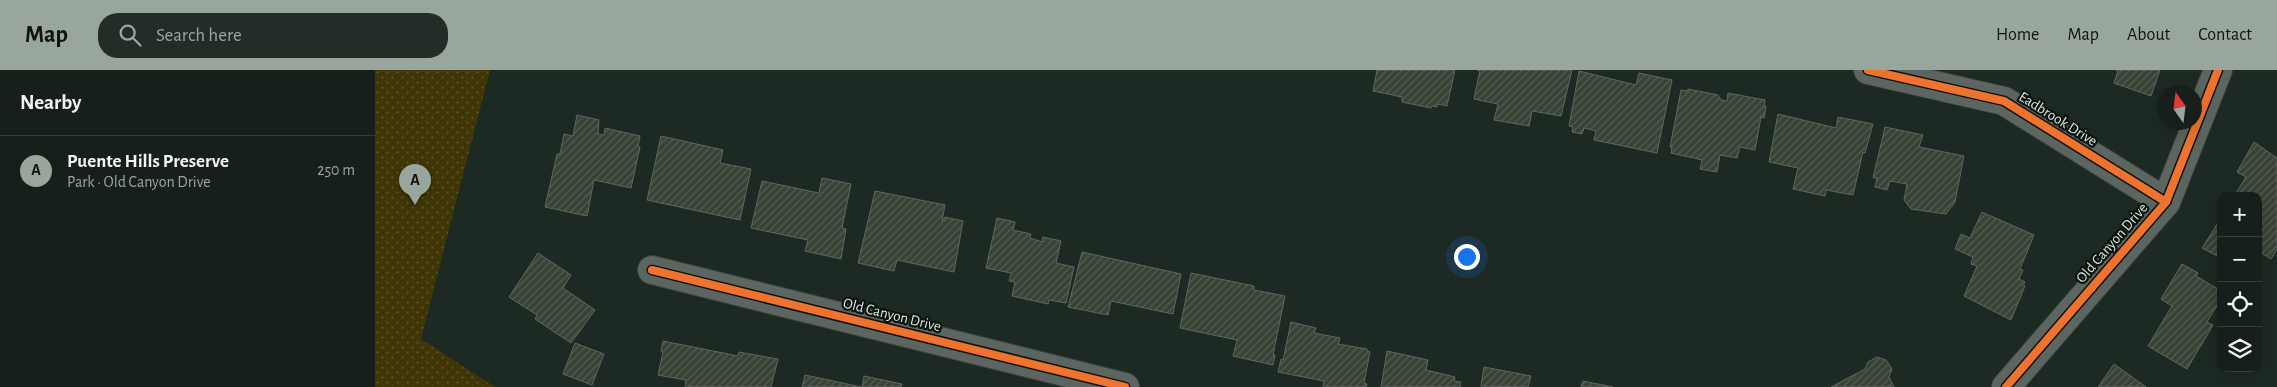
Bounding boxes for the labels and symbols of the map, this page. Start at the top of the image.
north arrow [2157,85,2202,130]
street label: Eadbrook Drive [2016,89,2100,149]
pin: A [399,164,431,205]
street label: Old Canyon Drive [2073,200,2151,286]
your location [1454,244,1480,270]
street label: Old Canyon Drive [842,296,943,334]

